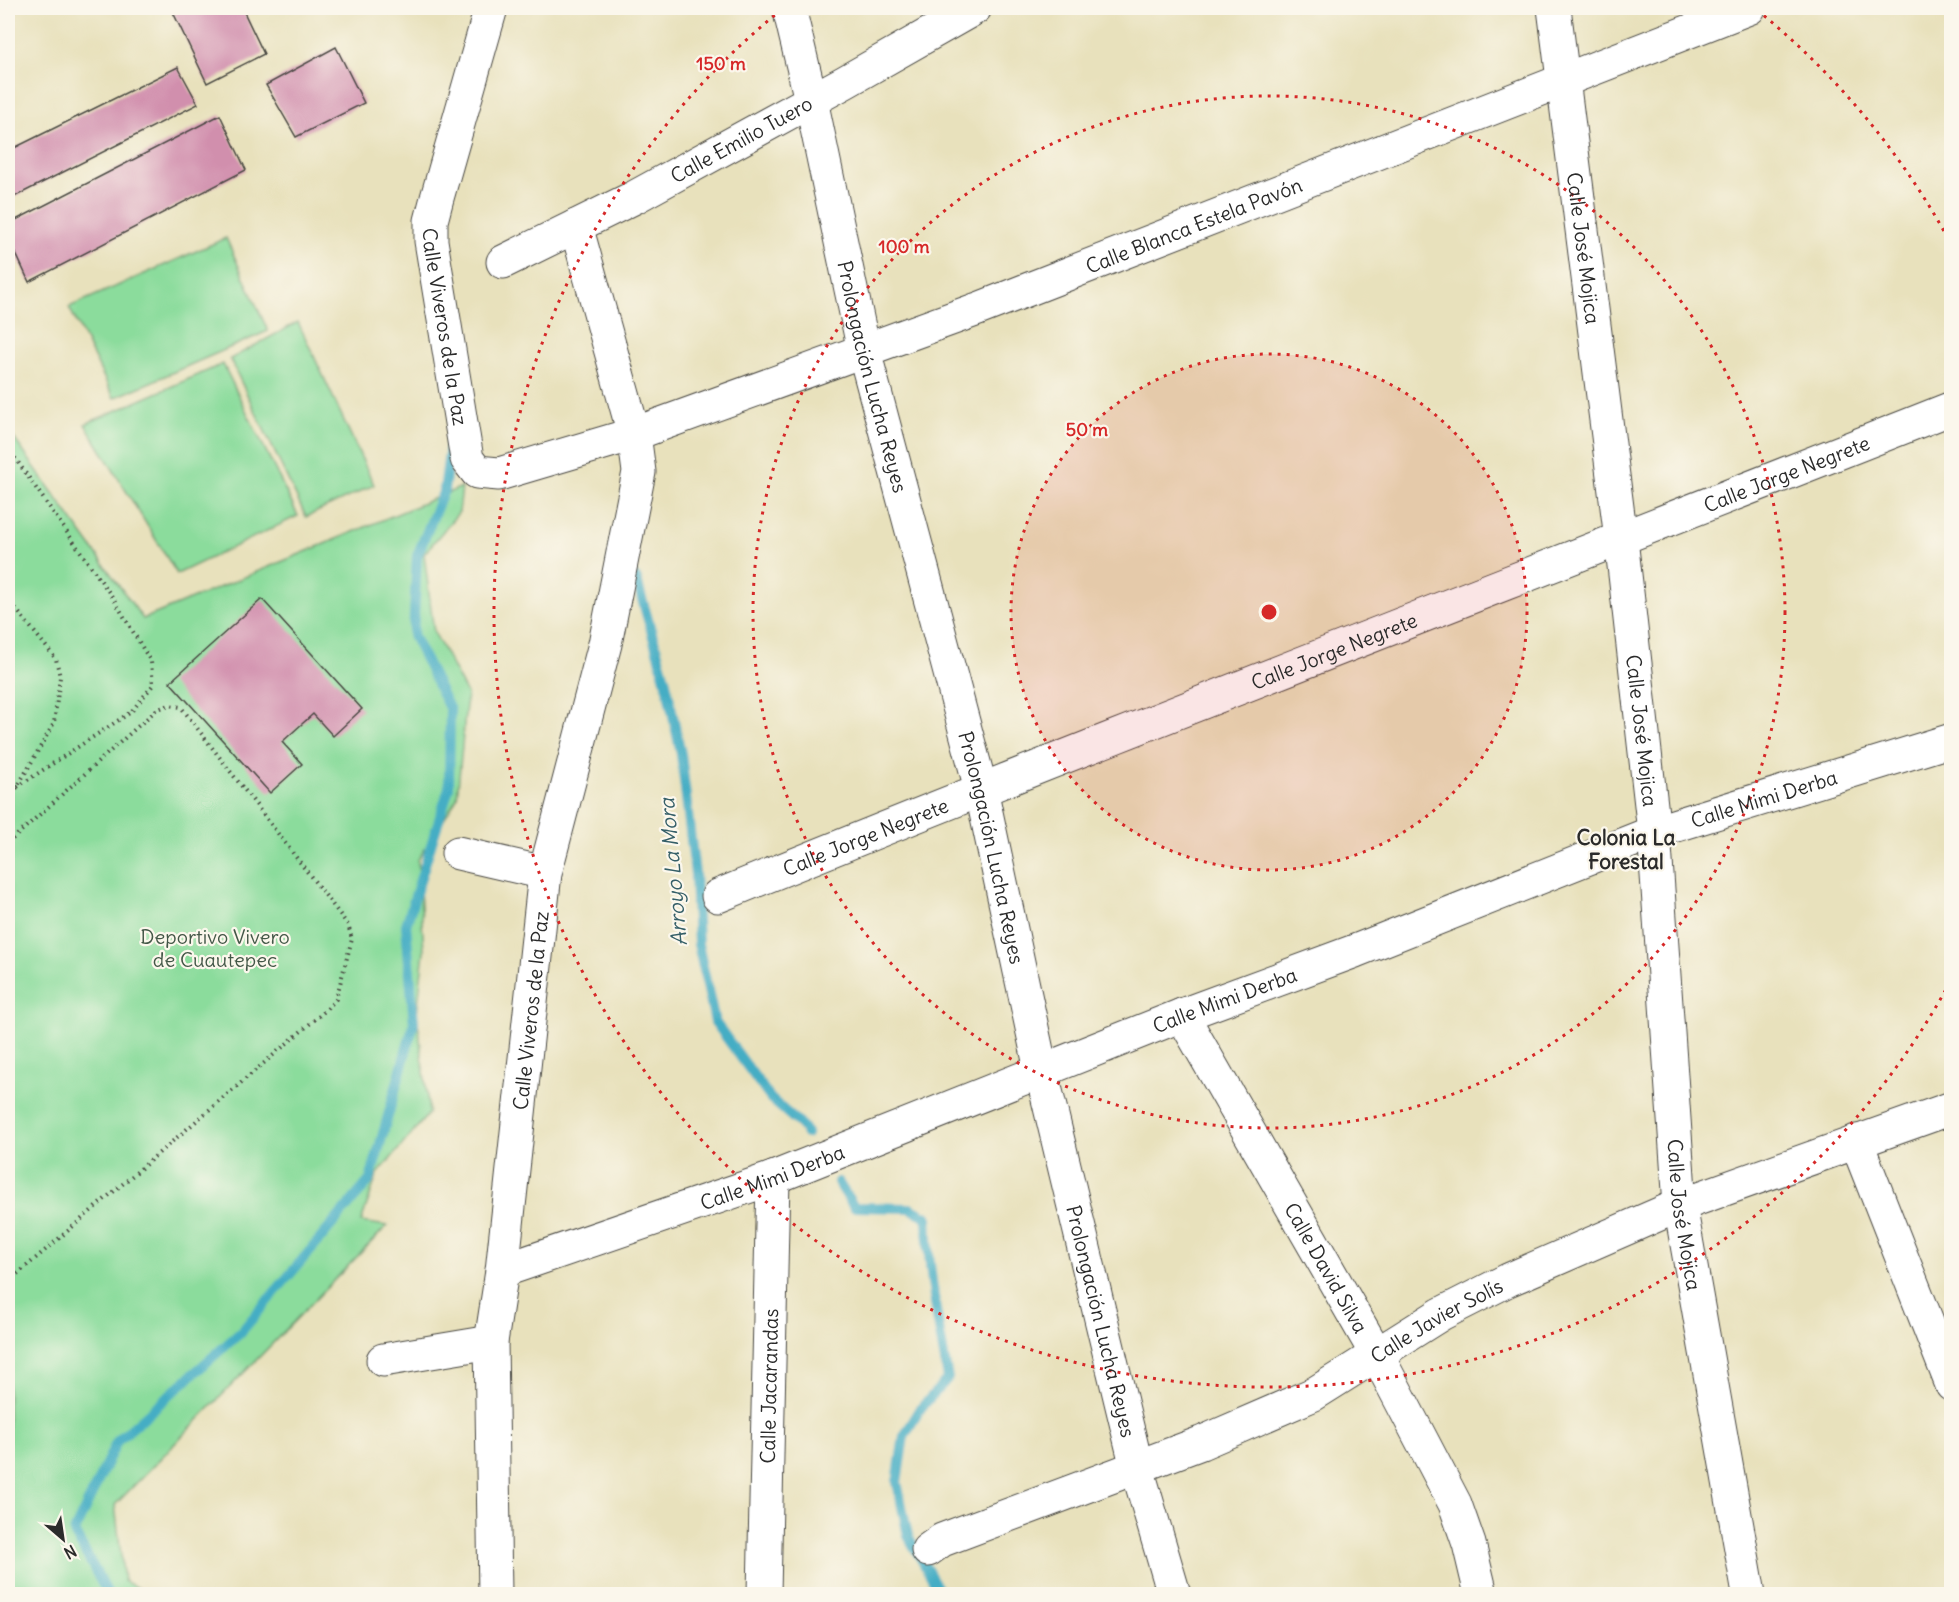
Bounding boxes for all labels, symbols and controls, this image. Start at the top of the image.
text: 150 m [696,52,746,75]
street label: Calle Emilio Tuero [666,90,816,188]
street label: Calle Blanca Estela Pavón [1082,171,1305,278]
street label: Calle José Mojica [1562,171,1606,325]
street label: Calle Viveros de la Paz [419,228,474,427]
text: 100 m [879,235,930,258]
street label: Prolongación Lucha Reyes [833,258,914,495]
text: 50 m [1066,418,1108,441]
street label: Calle Jorge Negrete [1700,429,1873,517]
centre of rings [1259,602,1279,622]
street label: Calle Jorge Negrete [1247,607,1421,694]
street label: Calle José Mojica [1622,653,1664,808]
street label: Prolongación Lucha Reyes [954,728,1030,966]
street label: Calle Mimi Derba [1688,764,1840,832]
street label: Calle Jorge Negrete [779,792,952,881]
water label: Arroyo La Mora [653,796,693,947]
district label: Colonia La Forestal [1576,824,1676,875]
street label: Calle Viveros de la Paz [507,910,553,1111]
park label: Deportivo Vivero de Cuautepec [140,924,290,972]
street label: Calle Mimi Derba [1149,961,1300,1038]
street label: Calle Mimi Derba [697,1138,848,1215]
street label: Calle José Mojica [1663,1138,1707,1292]
street label: Calle David Silva [1280,1198,1374,1337]
street label: Prolongación Lucha Reyes [1061,1202,1142,1440]
street label: Calle Javier Solís [1365,1272,1507,1368]
street label: Calle Jacarandas [754,1308,783,1464]
north arrow [33,1509,93,1569]
text: N [61,1541,80,1564]

